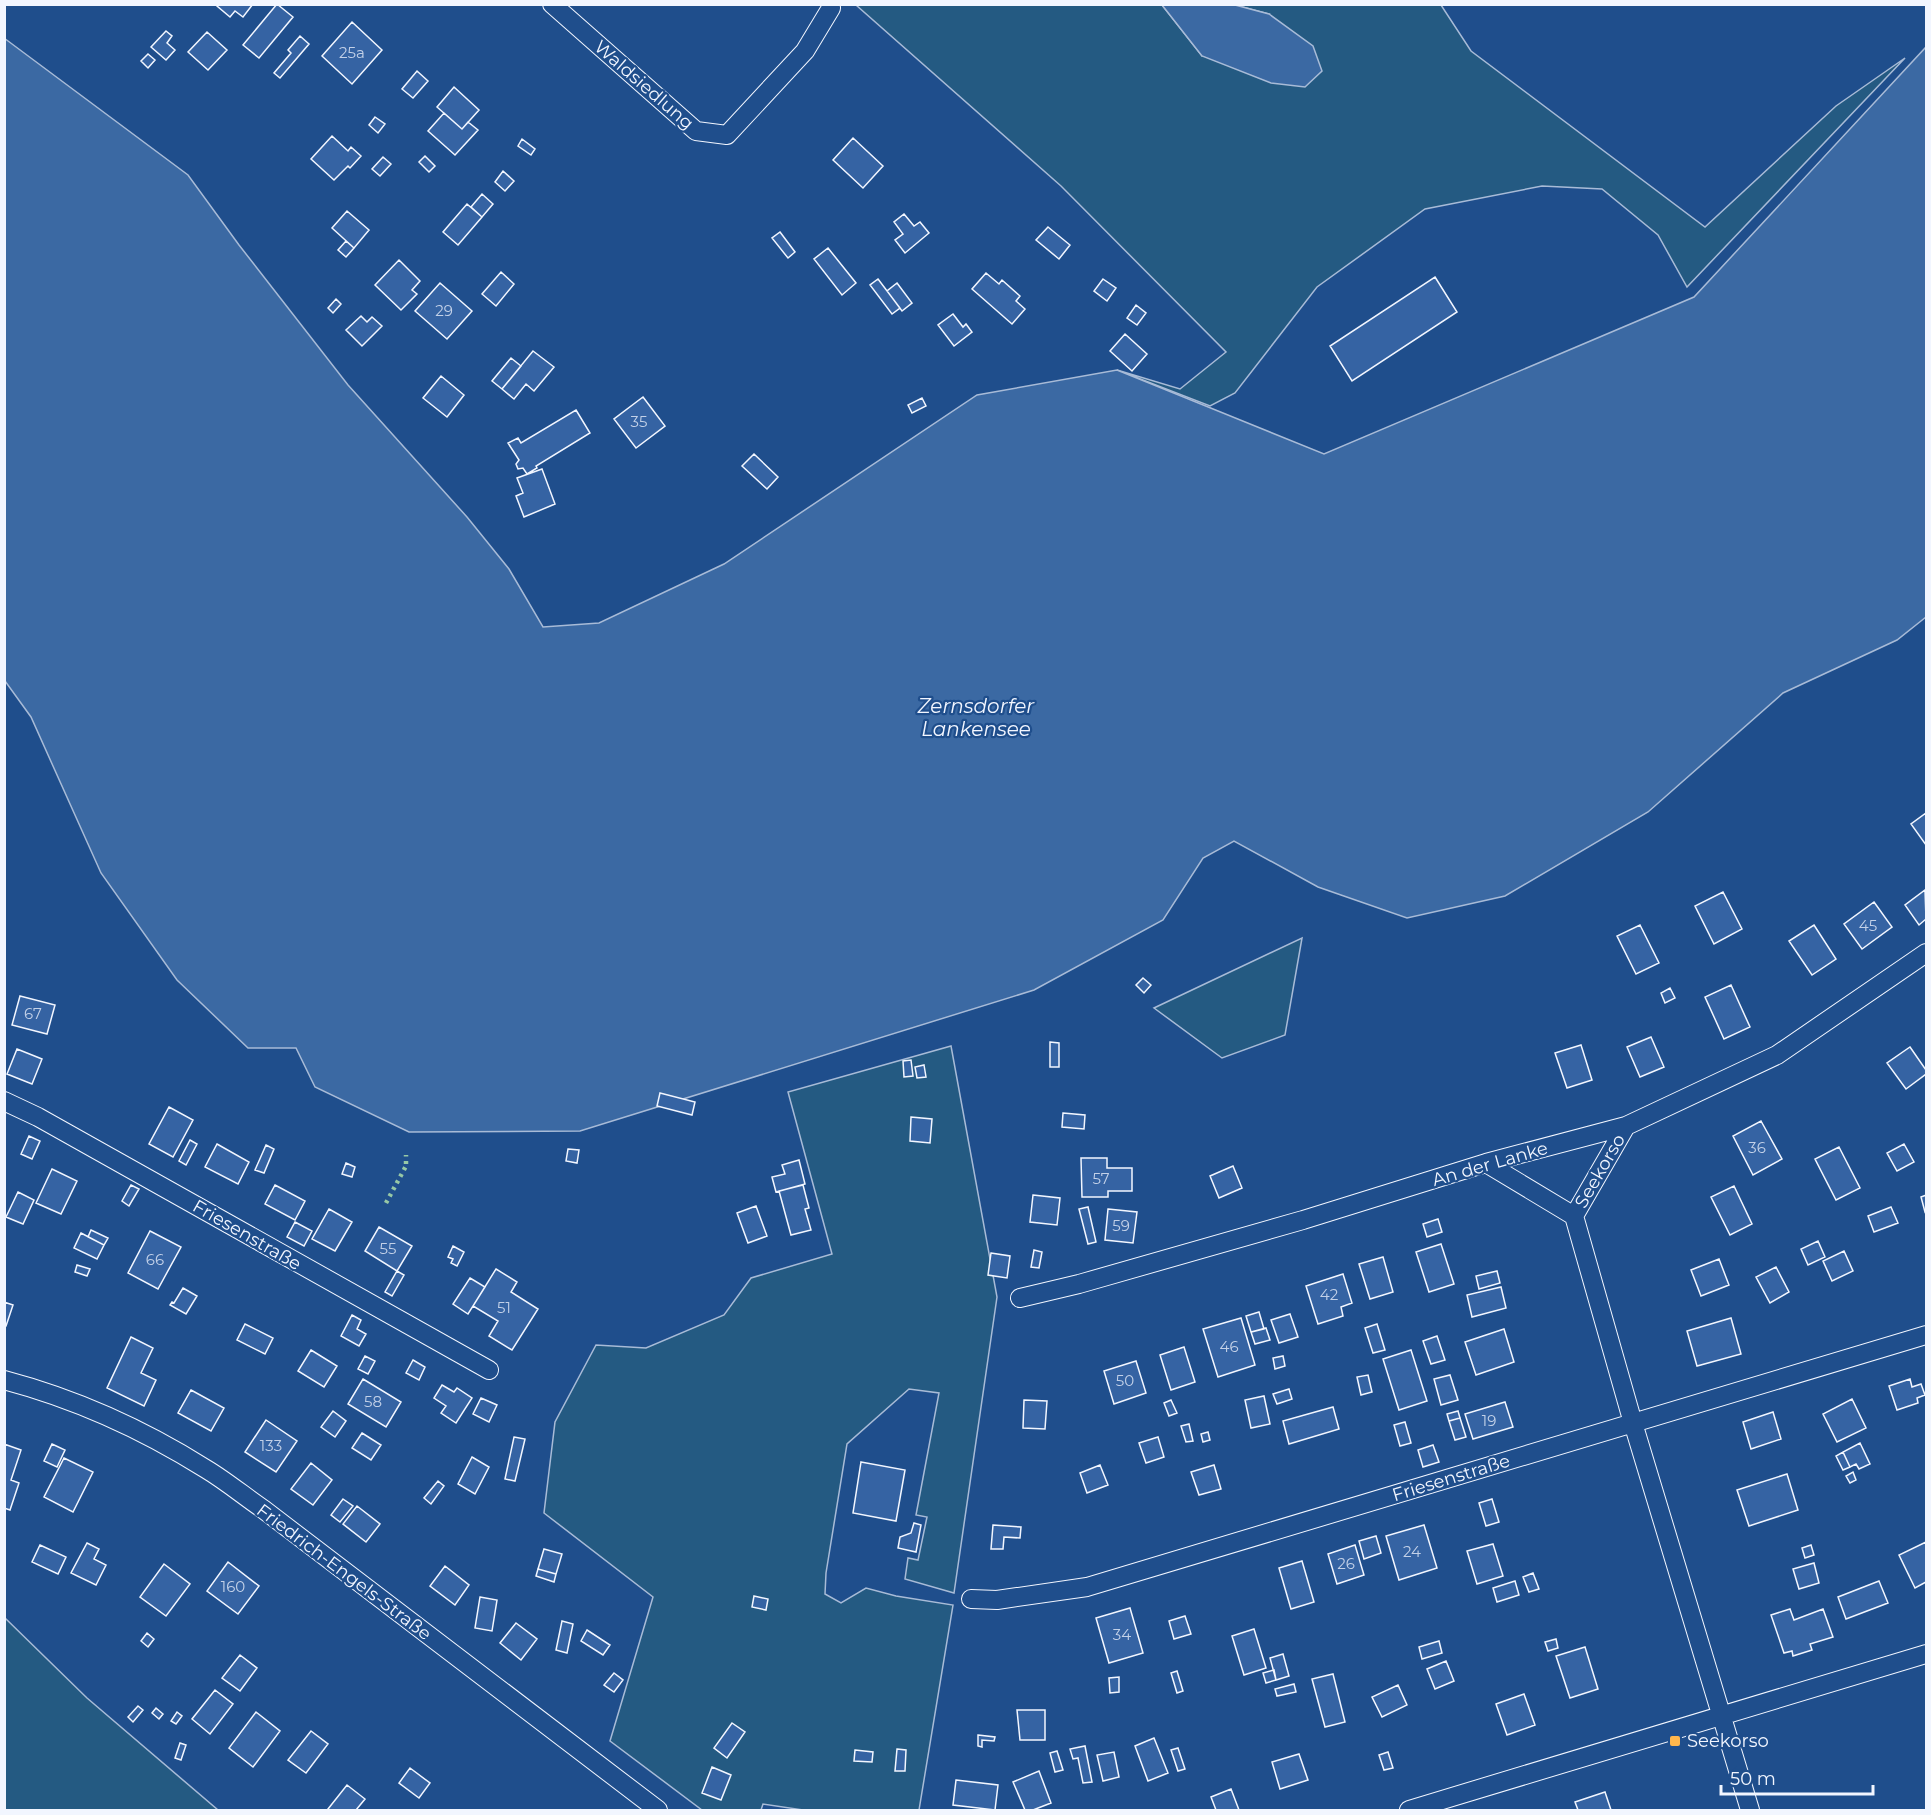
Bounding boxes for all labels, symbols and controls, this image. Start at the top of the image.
street label: Waldsiedlung [590,36,698,134]
house number: 25a [339,43,365,62]
house number: 29 [435,301,453,320]
house number: 35 [631,412,647,431]
water label: Zernsdorfer Lankensee [917,694,1035,741]
house number: 45 [1859,916,1877,935]
house number: 67 [24,1004,42,1023]
street label: Seekorso [1570,1130,1630,1212]
street label: An der Lanke [1430,1137,1551,1191]
house number: 36 [1748,1138,1766,1157]
house number: 57 [1092,1169,1110,1188]
street label: Friesenstraße [189,1195,305,1275]
house number: 59 [1112,1216,1130,1235]
house number: 55 [380,1239,396,1258]
house number: 66 [146,1250,164,1269]
house number: 42 [1320,1285,1338,1304]
house number: 51 [497,1298,511,1317]
house number: 46 [1219,1337,1239,1356]
house number: 50 [1116,1371,1134,1390]
house number: 58 [364,1392,382,1411]
house number: 19 [1482,1411,1496,1430]
house number: 133 [260,1436,282,1455]
street label: Friesenstraße [1389,1450,1513,1506]
street label: Friedrich-Engels-Straße [252,1499,436,1645]
house number: 24 [1403,1542,1421,1561]
house number: 26 [1337,1554,1355,1573]
house number: 160 [221,1577,245,1596]
house number: 34 [1113,1625,1131,1644]
place label: Seekorso [1687,1730,1769,1752]
marker: Seekorso [1668,1734,1682,1748]
scale bar [1721,1758,1872,1796]
text: 50 m [1730,1768,1776,1790]

